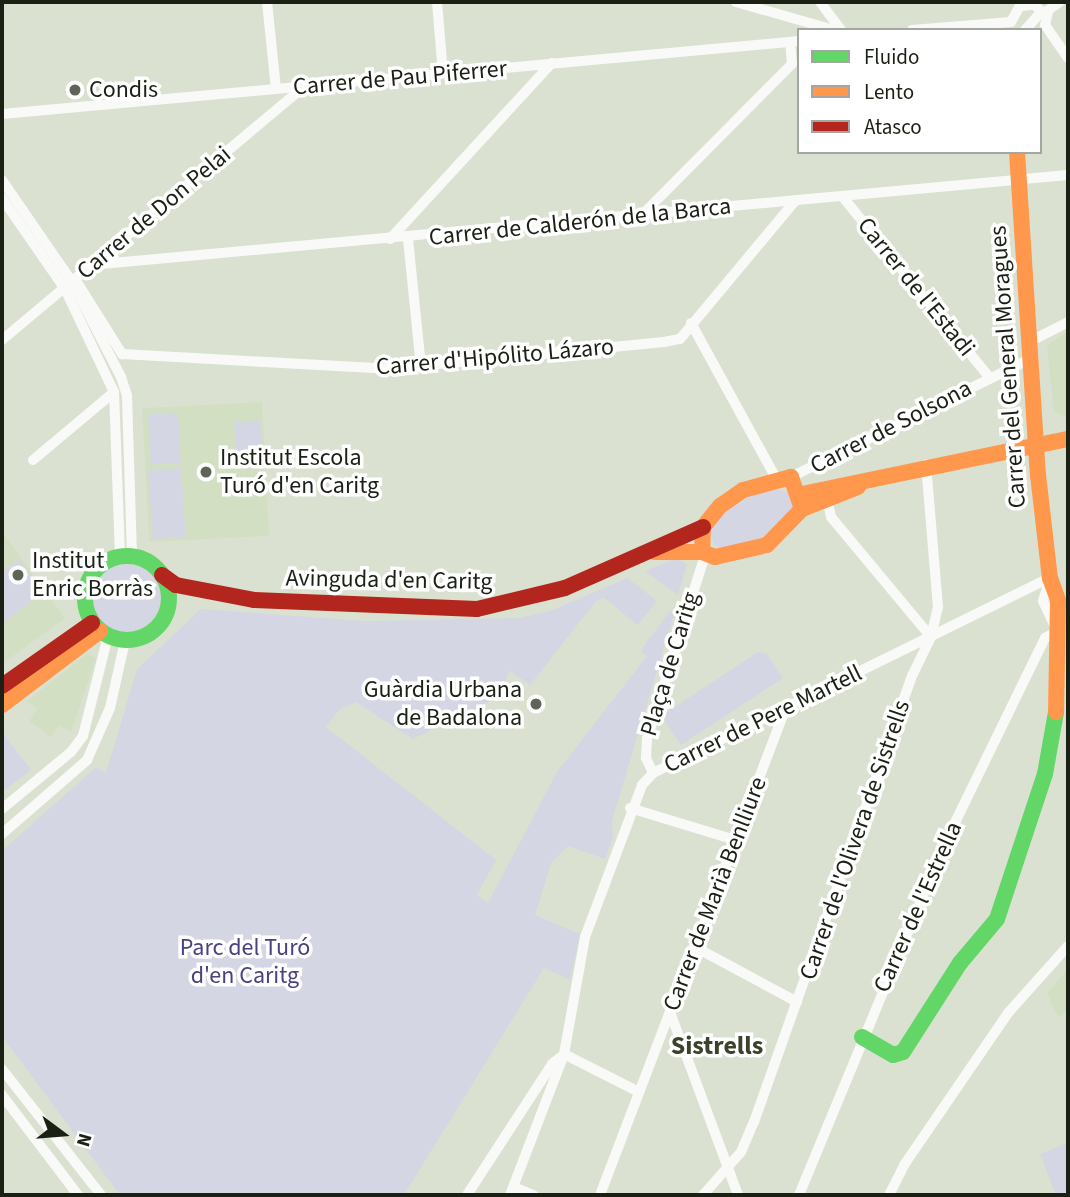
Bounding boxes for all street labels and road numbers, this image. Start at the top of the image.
street label: Carrer de Pau Piferrer [292,54,508,102]
street label: Carrer de Don Pelai [71,140,237,286]
street label: Carrer de Calderón de la Barca [428,192,732,252]
street label: Carrer de l'Estadi [851,212,981,362]
street label: Carrer del General Moragues [984,225,1032,509]
street label: Carrer d'Hipólito Lázaro [375,332,615,382]
street label: Carrer de Solsona [805,374,977,480]
street label: Avinguda d'en Caritg [285,564,493,596]
street label: Plaça de Caritg [634,588,706,740]
street label: Carrer de Pere Martell [659,659,867,779]
street label: Carrer de l'Olivera de Sistrells [794,696,916,984]
street label: Carrer de Marià Benlliure [657,773,773,1015]
street label: Carrer de l'Estrella [867,817,969,997]

